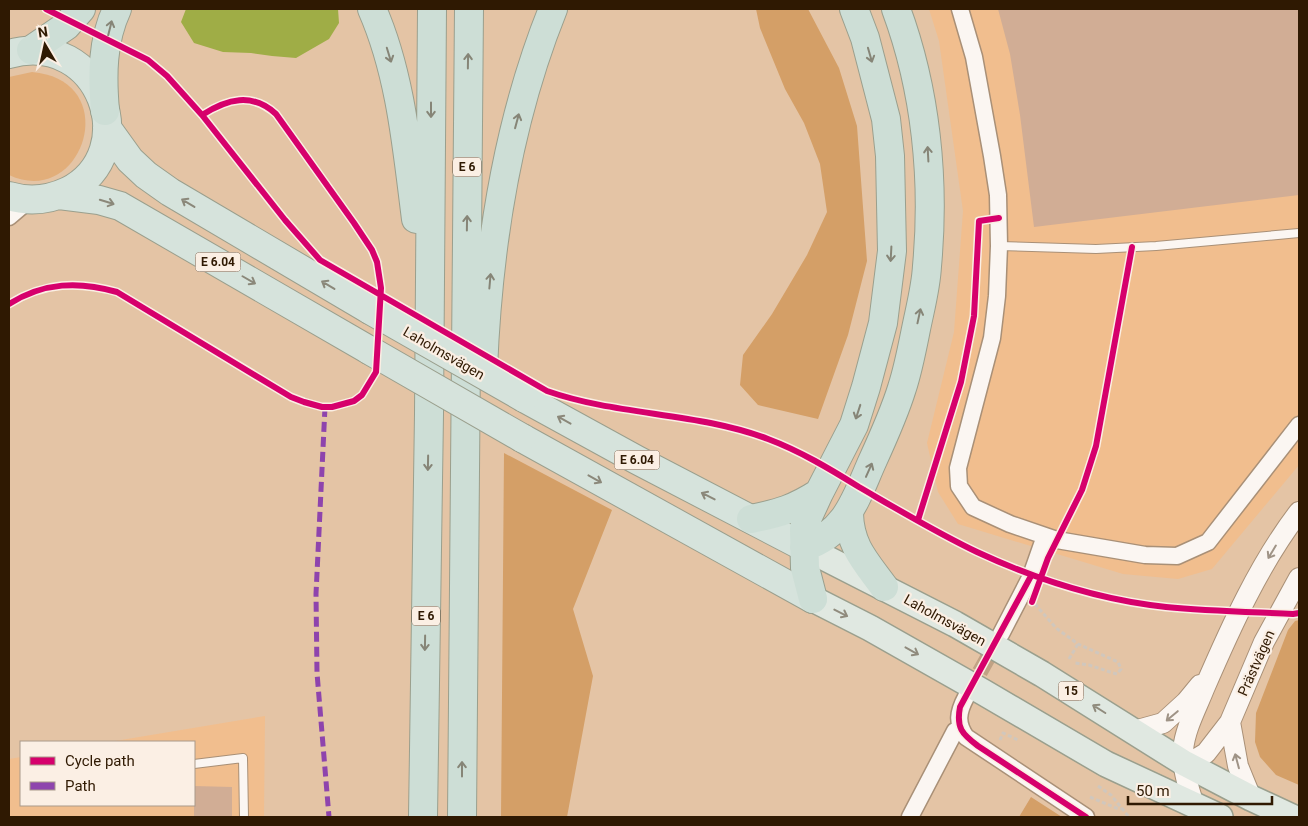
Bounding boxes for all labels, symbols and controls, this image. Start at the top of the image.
north arrow [20,20,70,70]
one-way arrow [106,20,115,36]
text: N [37,23,49,41]
one-way arrow [384,46,394,62]
one-way arrow [865,46,875,62]
one-way arrow [464,53,473,69]
one-way arrow [426,102,436,118]
one-way arrow [512,114,522,130]
one-way arrow [923,147,932,163]
road number: E 6 [453,158,481,176]
one-way arrow [182,197,196,207]
one-way arrow [99,198,115,208]
one-way arrow [462,216,472,232]
one-way arrow [887,246,896,262]
road number: E 6.04 [196,252,240,272]
one-way arrow [485,274,494,290]
one-way arrow [242,276,256,286]
one-way arrow [322,280,336,290]
one-way arrow [915,308,924,324]
street label: Laholmsvägen [401,323,487,383]
one-way arrow [853,404,862,420]
one-way arrow [557,415,572,425]
road number: E 6.04 [614,450,660,470]
one-way arrow [423,454,433,471]
one-way arrow [864,463,874,478]
one-way arrow [587,474,602,484]
one-way arrow [701,491,716,500]
one-way arrow [1267,545,1277,559]
street label: Laholmsvägen [901,591,989,649]
road number: E 6 [412,606,440,626]
one-way arrow [833,609,848,618]
street label: Prästvägen [1234,628,1278,698]
one-way arrow [420,634,430,651]
one-way arrow [904,647,919,657]
road number: 15 [1058,681,1084,700]
one-way arrow [1092,703,1106,713]
one-way arrow [1165,710,1178,721]
legend [20,741,195,806]
text: Cycle path [65,752,135,770]
one-way arrow [1231,754,1241,770]
one-way arrow [457,761,467,777]
scale bar [1128,774,1272,806]
text: Path [65,777,96,795]
text: 50 m [1136,782,1170,800]

